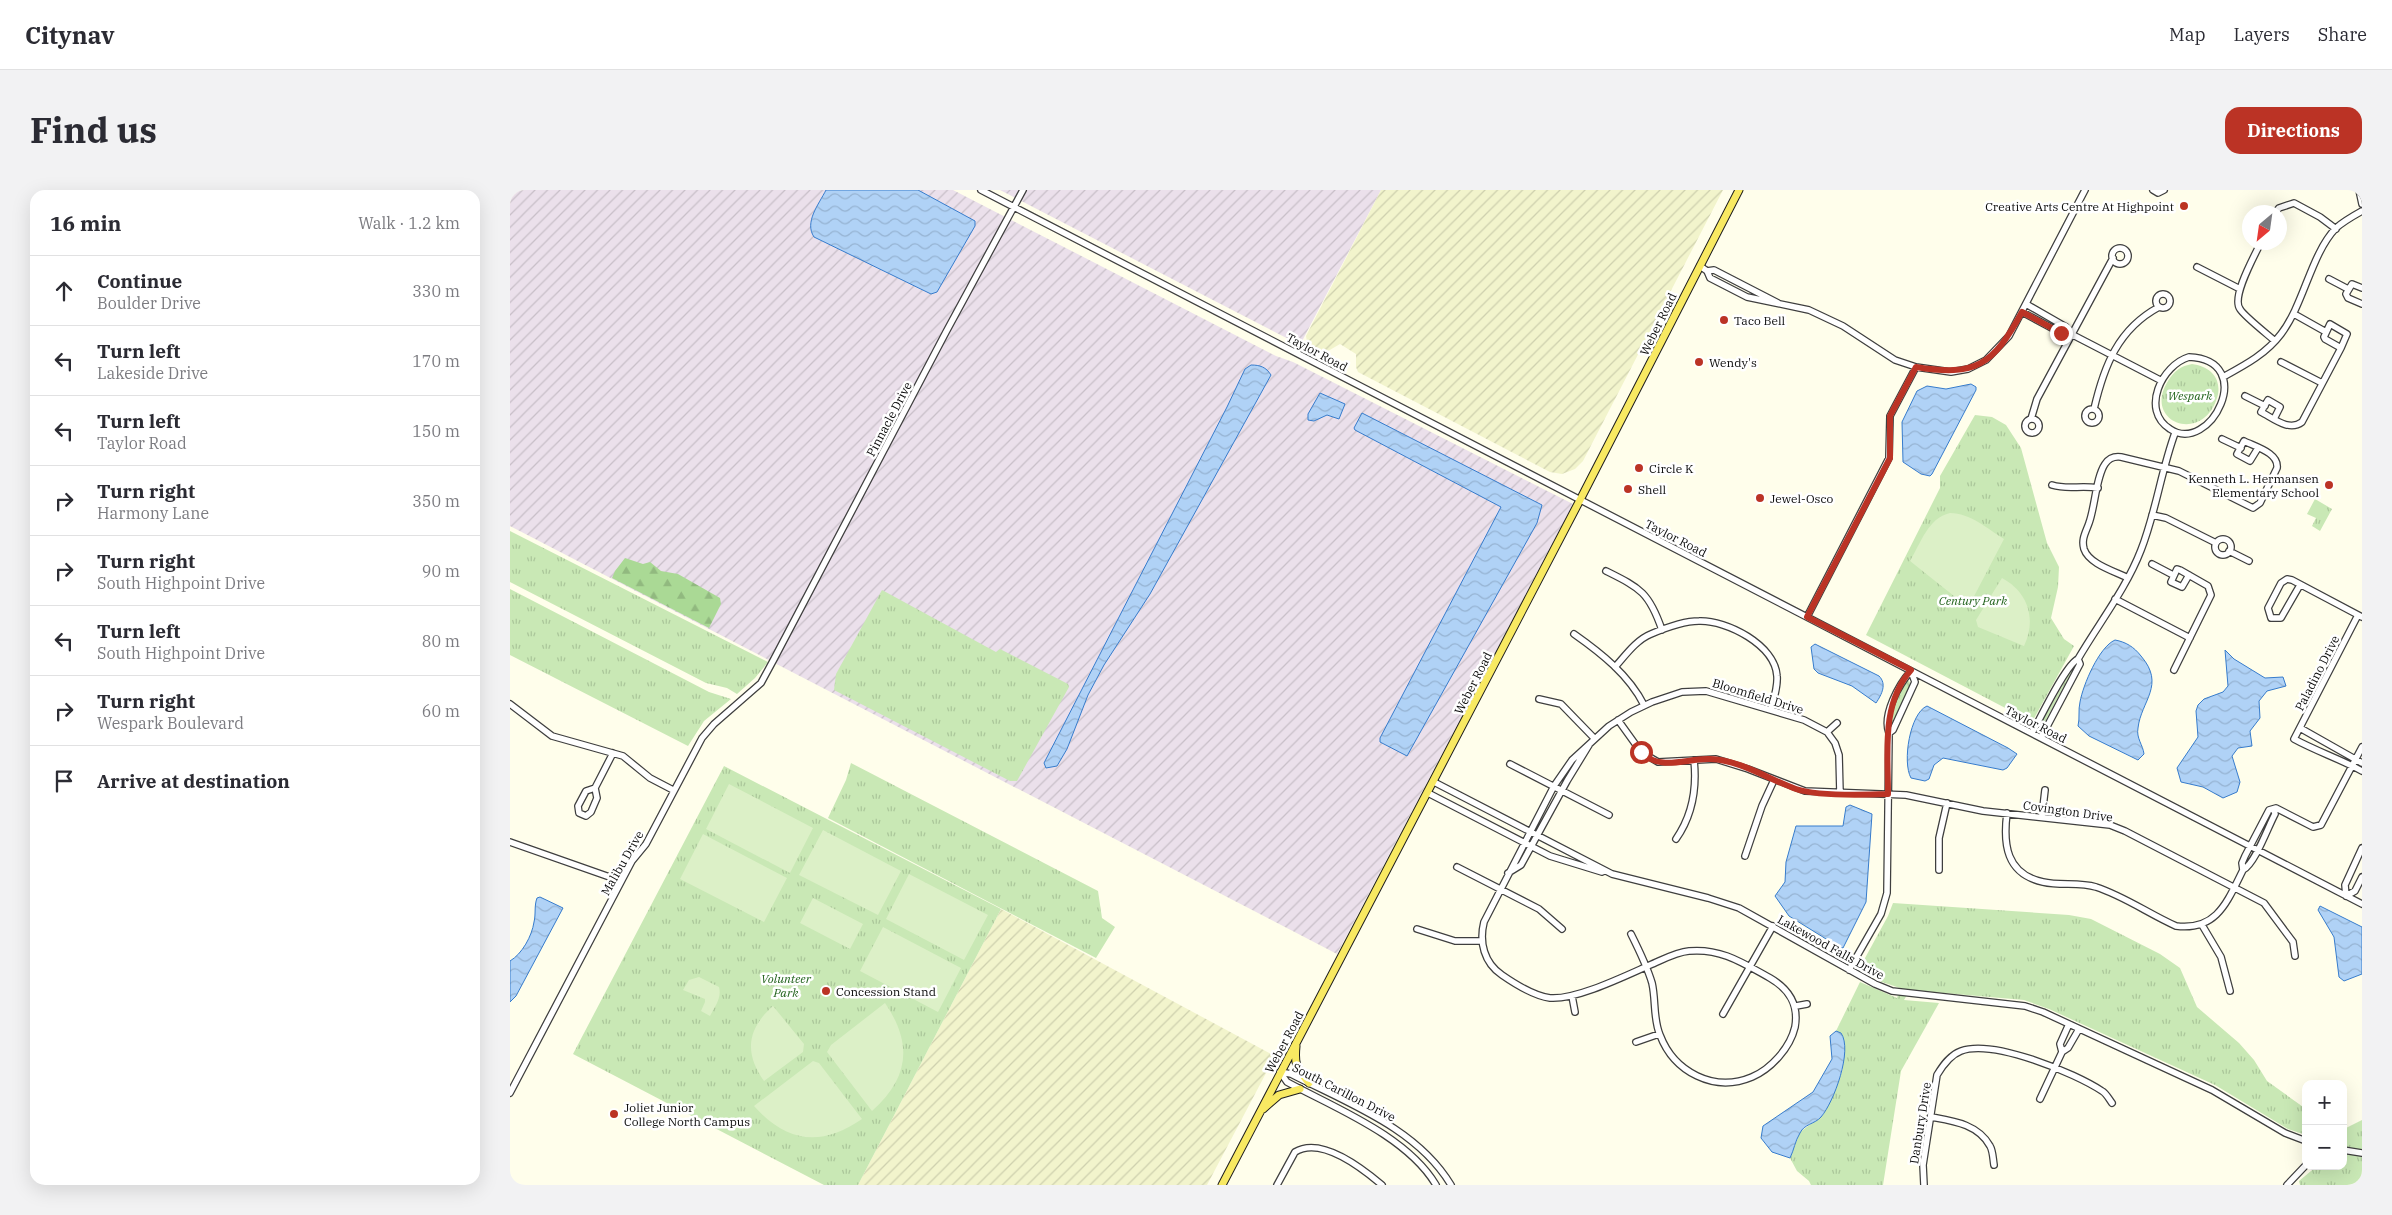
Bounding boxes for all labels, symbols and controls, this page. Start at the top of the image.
text: Citynav [25,19,114,51]
text: Map [2169,23,2206,46]
text: Layers [2234,23,2290,46]
text: Share [2318,23,2367,46]
text: Find us [30,107,157,153]
button: Directions [2225,107,2362,154]
place label: Creative Arts Centre At Highpoint [1985,199,2174,214]
marker: Creative Arts Centre At Highpoint [2178,200,2190,212]
north arrow [2242,205,2287,250]
text: 16 min [50,209,121,237]
text: Walk · 1.2 km [358,213,460,233]
text: Continue [97,269,182,293]
icon: ahead [50,277,78,305]
text: 330 m [412,281,460,301]
street label: Weber Road [1636,290,1680,358]
text: Boulder Drive [97,293,201,313]
place label: Taco Bell [1734,313,1786,328]
marker: Taco Bell [1718,314,1730,326]
route end [2050,322,2073,345]
street label: Taylor Road [1284,330,1350,374]
text: Turn left [97,339,180,363]
icon: left [50,347,78,375]
text: 170 m [412,351,460,371]
place label: Wendy's [1709,355,1757,370]
marker: Wendy's [1693,356,1705,368]
text: Lakeside Drive [97,363,208,383]
street label: Pinnacle Drive [863,379,915,459]
park label: Wespark [2168,388,2213,403]
text: Turn left [97,409,180,433]
icon: left [50,417,78,445]
text: 150 m [412,421,460,441]
text: Taylor Road [97,433,187,453]
place label: Circle K [1649,461,1694,476]
marker: Circle K [1633,462,1645,474]
place label: Kenneth L. Hermansen Elementary School [2188,471,2319,500]
text: Turn right [97,479,195,503]
marker: Kenneth L. Hermansen Elementary School [2323,479,2335,491]
place label: Shell [1638,482,1667,497]
marker: Shell [1622,483,1634,495]
icon: right [50,487,78,515]
text: 350 m [412,491,460,511]
place label: Jewel-Osco [1770,491,1834,506]
marker: Jewel-Osco [1754,492,1766,504]
text: Harmony Lane [97,503,209,523]
street label: Taylor Road [1643,516,1709,560]
text: Turn right [97,549,195,573]
icon: right [50,557,78,585]
text: 90 m [422,561,460,581]
text: South Highpoint Drive [97,573,265,593]
park label: Century Park [1939,593,2008,608]
text: Turn left [97,619,180,643]
icon: left [50,627,78,655]
text: 80 m [422,631,460,651]
street label: Paladino Drive [2292,633,2342,713]
text: South Highpoint Drive [97,643,265,663]
street label: Weber Road [1451,649,1495,717]
street label: Bloomfield Drive [1711,675,1805,717]
text: Turn right [97,689,195,713]
icon: right [50,697,78,725]
text: 60 m [422,701,460,721]
street label: Taylor Road [2003,702,2069,746]
text: Wespark Boulevard [97,713,244,733]
route start [1630,741,1653,764]
icon: arrive [50,767,78,795]
text: Arrive at destination [97,769,290,793]
street label: Covington Drive [2022,797,2114,825]
street label: Malibu Drive [597,828,647,898]
street label: Lakewood Falls Drive [1775,911,1887,983]
park label: Volunteer Park [761,971,812,1000]
place label: Concession Stand [836,984,936,999]
marker: Concession Stand [820,985,832,997]
street label: Weber Road [1261,1008,1307,1076]
street label: South Carillon Drive [1290,1059,1398,1125]
map controls [2302,1080,2347,1170]
button: + [2302,1080,2347,1125]
street label: Danbury Drive [1906,1081,1934,1165]
place label: Joliet Junior College North Campus [624,1100,750,1129]
marker: Joliet Junior College North Campus [608,1108,620,1120]
button: − [2302,1125,2347,1170]

